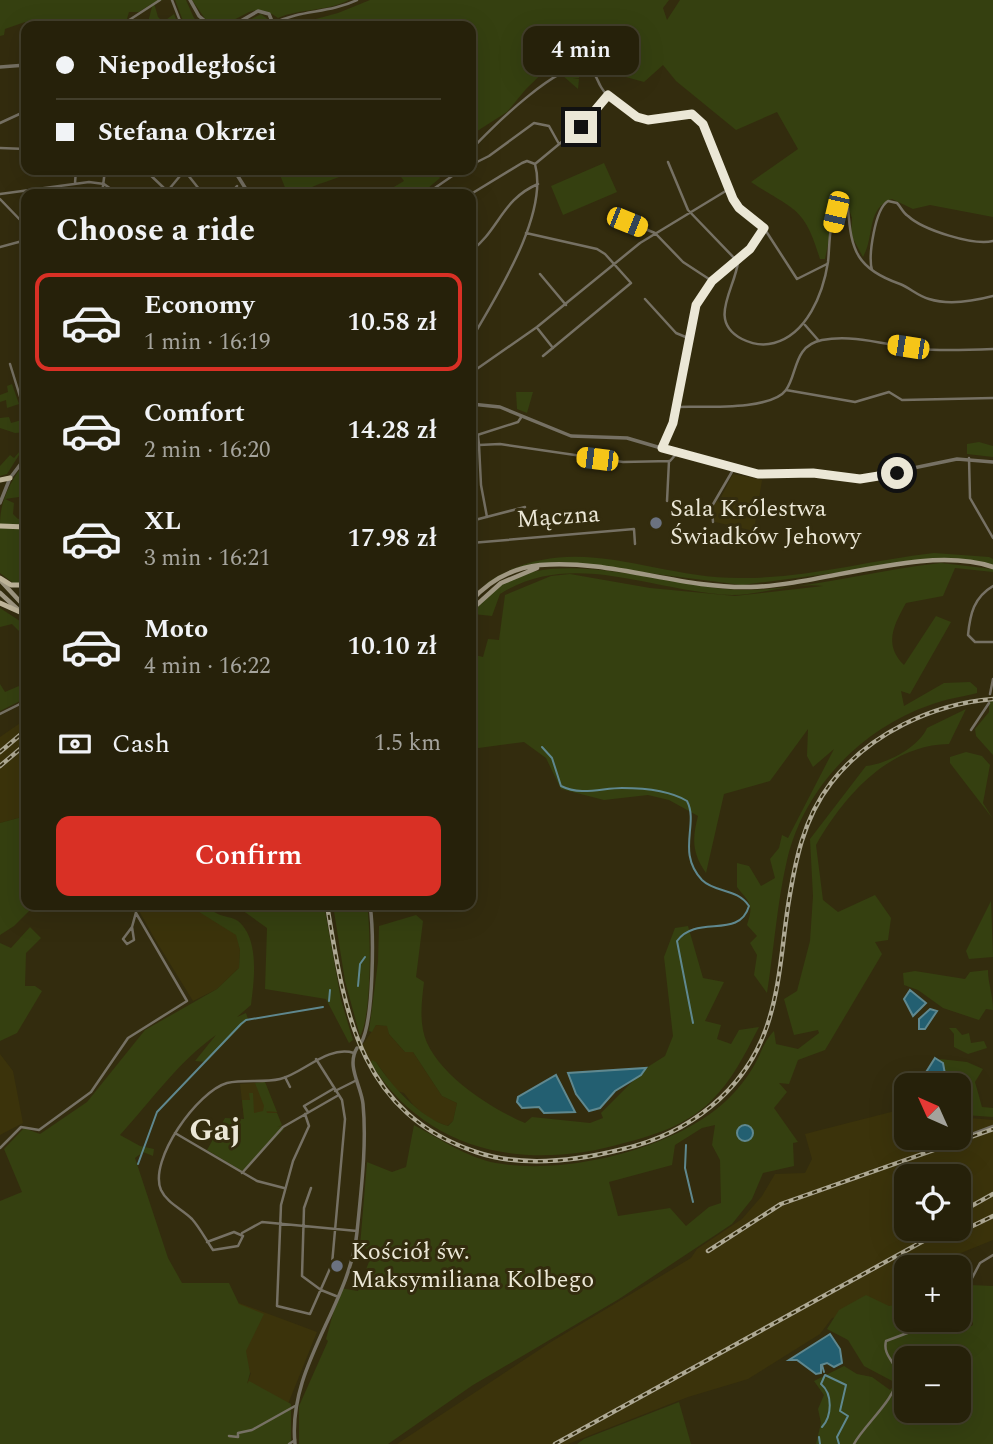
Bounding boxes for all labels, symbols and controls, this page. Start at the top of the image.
callout: 4 min [523,25,639,74]
text: 4 min [551,33,611,68]
text: Niepodległości [98,45,277,85]
route end [565,111,597,143]
text: Stefana Okrzei [98,112,276,152]
car [822,189,851,235]
car [604,204,651,240]
text: Choose a ride [56,206,255,255]
text: Economy [144,285,254,325]
icon: car [60,291,123,354]
text: 10.58 zł [347,302,437,342]
text: 1 min · 16:19 [144,325,271,360]
car [886,333,931,361]
text: Comfort [144,393,245,433]
icon: car [60,399,123,462]
text: 14.28 zł [347,410,437,450]
text: 2 min · 16:20 [144,433,271,468]
car [575,446,620,472]
route start [881,457,913,489]
place label: Sala Królestwa Świadków Jehowy [670,491,862,555]
street label: Mączna [515,496,601,538]
text: XL [144,501,181,541]
icon: car [60,507,123,570]
marker: Sala Królestwa Świadków Jehowy [648,515,664,531]
text: 17.98 zł [347,518,437,558]
text: 3 min · 16:21 [144,541,271,576]
text: Moto [144,609,208,649]
icon: car [60,615,123,678]
text: 10.10 zł [347,626,437,666]
text: 4 min · 16:22 [144,649,271,684]
text: Cash [112,724,170,764]
icon: cash [56,725,94,763]
text: 1.5 km [374,726,441,761]
button: Confirm [56,816,441,896]
north arrow [894,1073,971,1150]
map controls [894,1073,971,1423]
district label: Gaj [189,1106,241,1155]
button: locate [894,1164,971,1241]
place label: Kościół św. Maksymiliana Kolbego [351,1234,594,1298]
button: + [894,1255,971,1332]
marker: Kościół św. Maksymiliana Kolbego [329,1258,345,1274]
button: − [894,1346,971,1423]

